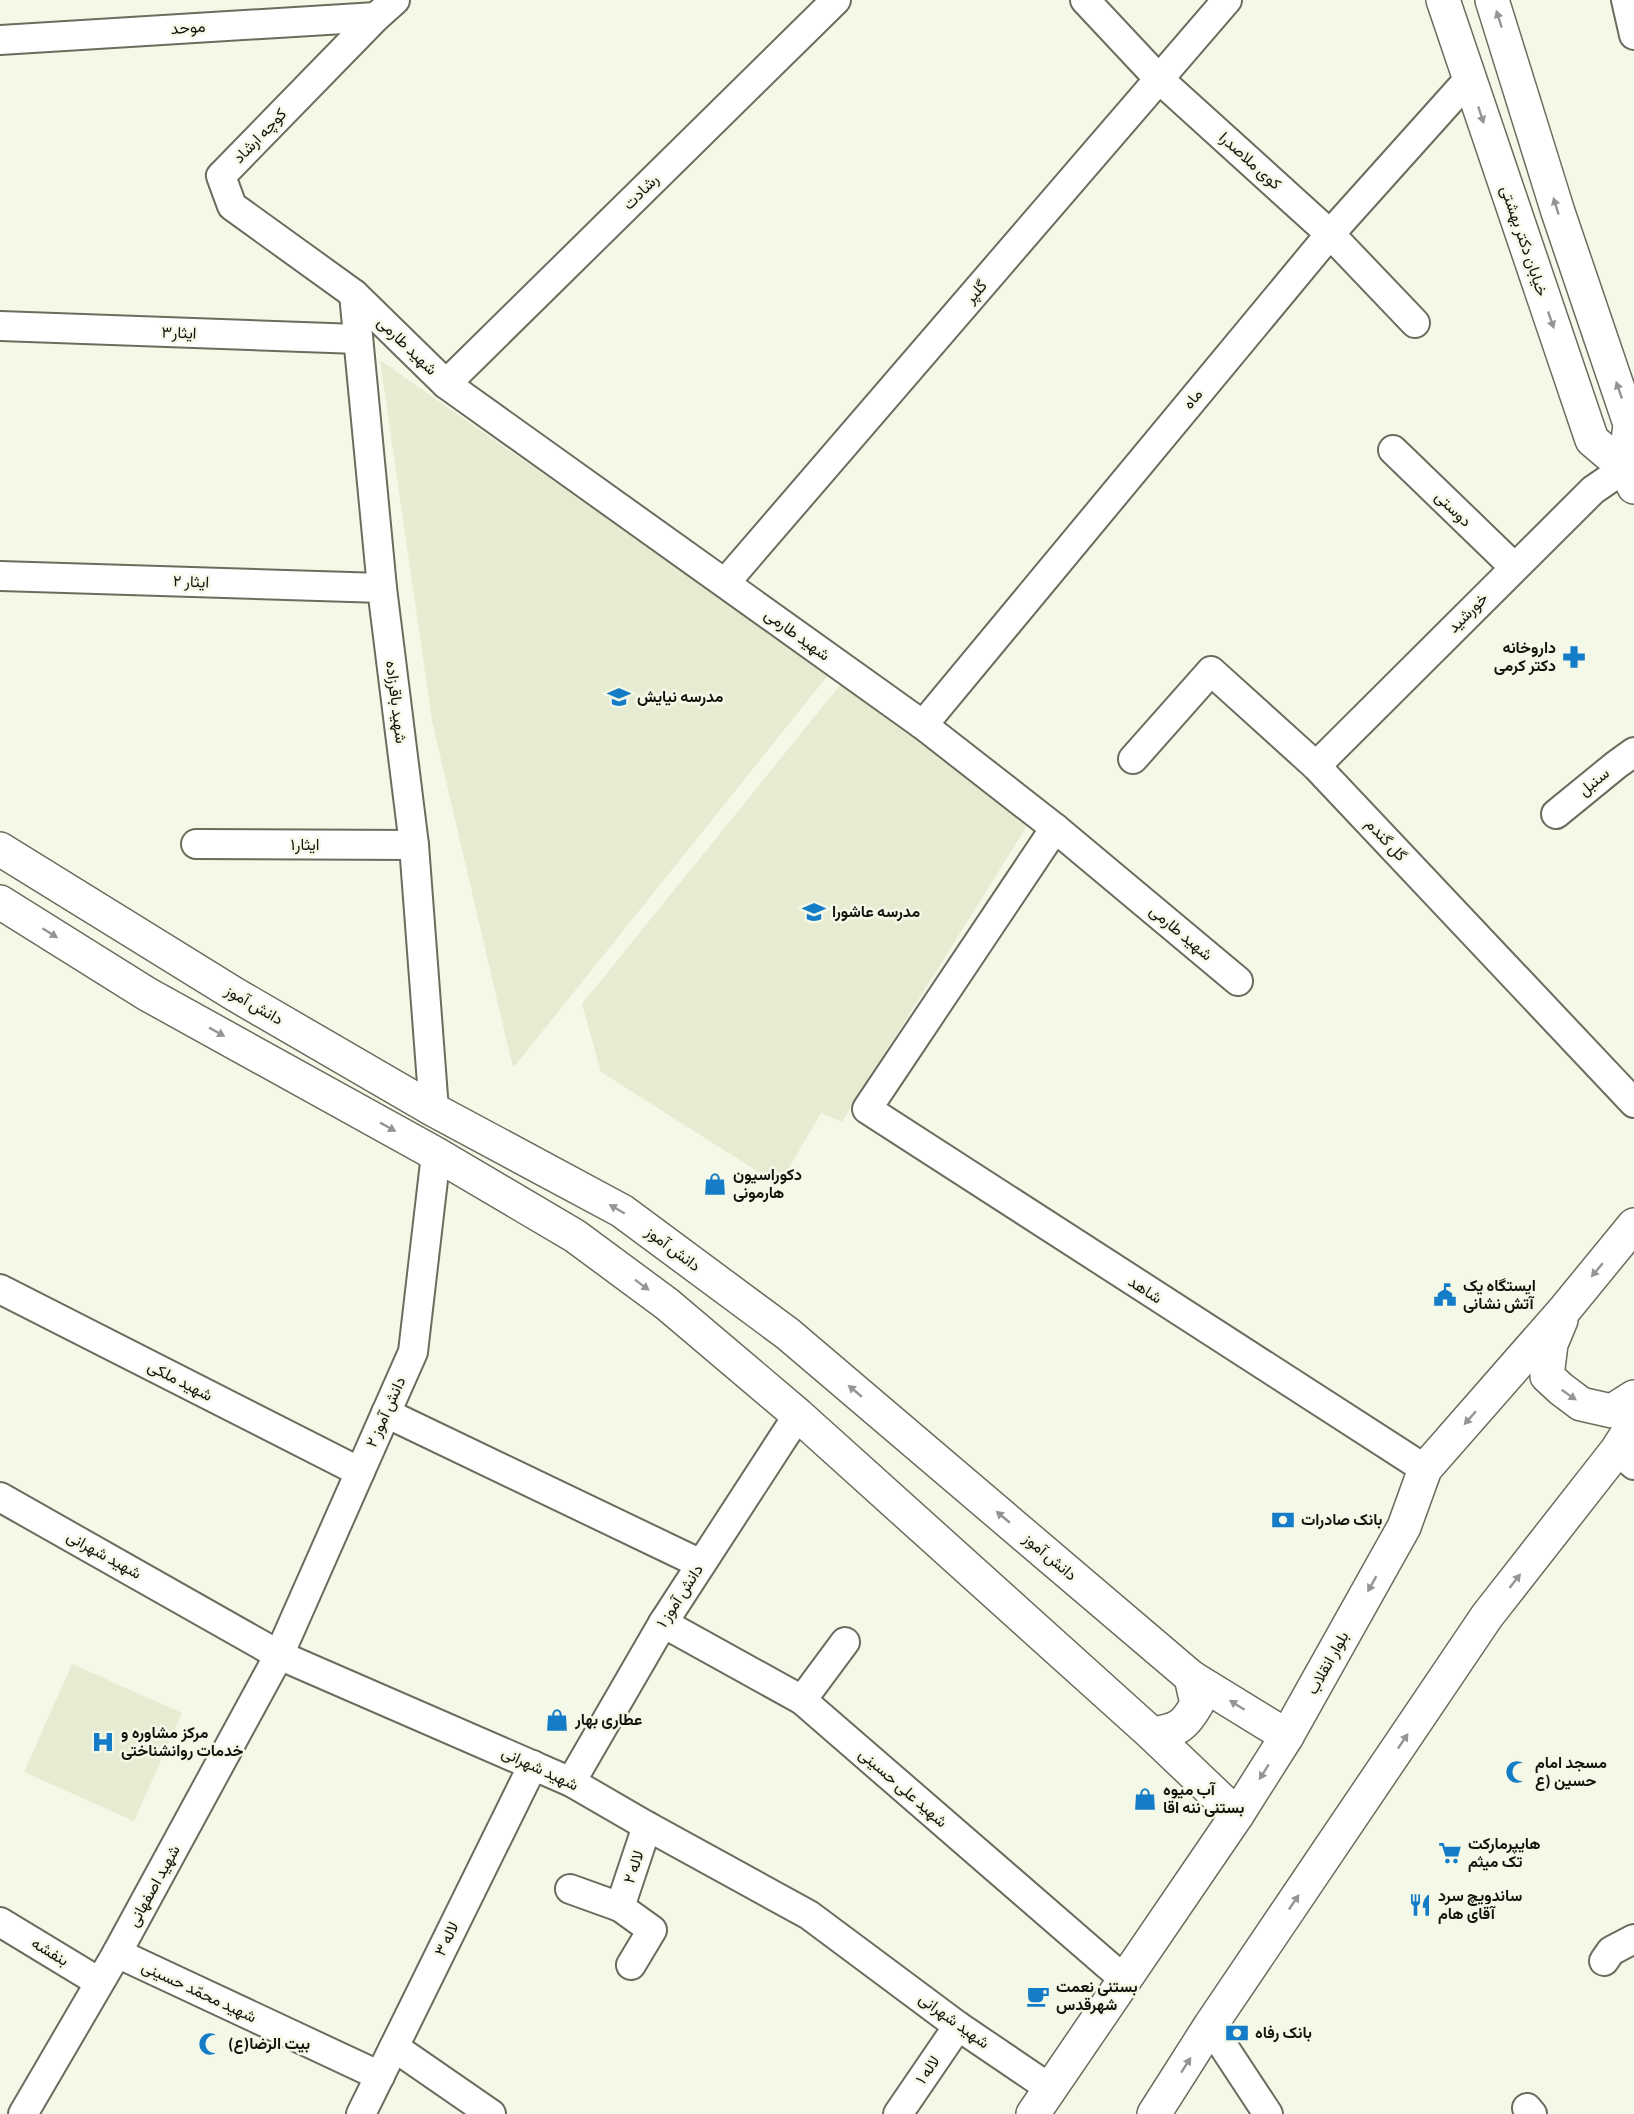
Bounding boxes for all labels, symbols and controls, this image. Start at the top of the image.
one-way arrow [1493,10,1503,28]
street label: موحد [170,16,206,40]
street label: کوچه ارشاد [228,104,292,168]
one-way arrow [1477,106,1487,124]
street label: کوی ملاصدرا [1214,127,1286,195]
street label: رشادت [618,169,664,215]
street label: خیابان دکتر بهشتی [1495,183,1553,300]
one-way arrow [1551,197,1560,215]
street label: گلپر [959,275,992,309]
one-way arrow [1546,311,1556,329]
street label: شهید طارمی [372,312,442,380]
street label: ایثار۳ [161,321,197,345]
one-way arrow [1614,381,1623,399]
street label: ماه [1178,384,1208,414]
street label: دوستی [1430,486,1476,532]
street label: ایثار ۲ [173,570,209,594]
street label: خورشید [1443,588,1493,638]
street label: شهید طارمی [760,604,834,666]
place label: داروخانه دکتر کرمی [1494,637,1556,677]
pharmacy icon: داروخانه دکتر کرمی [1561,644,1587,670]
street label: شهید باقرزاده [380,659,412,745]
school or university icon: مدرسه نیایش [606,684,632,710]
place label: مدرسه نیایش [637,686,724,708]
street label: سنبل [1574,763,1614,801]
street label: گل گندم [1360,814,1412,866]
street label: ایثار۱ [290,834,320,856]
school or university icon: مدرسه عاشورا [801,899,827,925]
street label: شهید طارمی [1145,900,1217,966]
place label: مدرسه عاشورا [832,901,920,923]
one-way arrow [42,927,58,938]
street label: دانش آموز [220,979,287,1030]
one-way arrow [209,1027,226,1037]
one-way arrow [380,1122,397,1132]
place label: دکوراسیون هارمونی [733,1164,802,1204]
shop icon: دکوراسیون هارمونی [702,1171,728,1197]
one-way arrow [608,1204,625,1214]
street label: دانش آموز [640,1220,705,1277]
one-way arrow [1590,1262,1603,1278]
street label: شاهد [1124,1271,1166,1309]
place label: ایستگاه یک آتش نشانی [1463,1275,1536,1315]
one-way arrow [635,1279,650,1291]
public building icon: ایستگاه یک آتش نشانی [1432,1282,1458,1308]
street label: شهید ملکی [144,1355,216,1407]
street label: دانش آموز ۲ [361,1373,411,1451]
one-way arrow [848,1385,863,1398]
one-way arrow [1561,1389,1577,1400]
one-way arrow [1463,1410,1476,1426]
bank icon: بانک صادرات [1270,1507,1296,1533]
place label: بانک صادرات [1301,1509,1383,1531]
one-way arrow [995,1511,1011,1524]
street label: شهید شهرانی [63,1525,145,1585]
street label: دانش آموز [1018,1527,1081,1586]
street label: دانش آموز ۱ [651,1560,709,1632]
one-way arrow [1508,1573,1521,1589]
one-way arrow [1367,1576,1377,1593]
street label: بلوار انقلاب [1302,1627,1354,1699]
one-way arrow [1229,1699,1245,1710]
shop icon: عطاری بهار [544,1707,570,1733]
place label: عطاری بهار [574,1709,642,1731]
place label: مرکز مشاوره و خدمات روانشناختی [121,1722,244,1762]
hospital icon: مرکز مشاوره و خدمات روانشناختی [90,1729,116,1755]
one-way arrow [1397,1733,1408,1749]
street label: شهید شهرانی [498,1742,582,1796]
street label: شهید علی حسینی [854,1743,952,1833]
place label: مسجد امام حسین (ع [1535,1752,1607,1792]
mosque icon: مسجد امام حسین (ع [1504,1759,1530,1785]
one-way arrow [1259,1763,1270,1780]
place label: آب میوه بستنی ننه اقا [1163,1779,1245,1819]
shop icon: آب میوه بستنی ننه اقا [1132,1786,1158,1812]
place label: هایپرمارکت تک میثم [1468,1833,1541,1873]
supermarket icon: هایپرمارکت تک میثم [1437,1840,1463,1866]
street label: شهید اصفهانی [122,1841,186,1931]
street label: لاله ۲ [618,1848,650,1886]
place label: ساندویچ سرد آقای هام [1438,1885,1522,1925]
restaurant icon: ساندویچ سرد آقای هام [1407,1892,1433,1918]
one-way arrow [1288,1895,1300,1911]
street label: لاله ۳ [429,1918,465,1960]
street label: بنفشه [27,1932,73,1972]
street label: شهید محمّد حسینی [138,1956,260,2028]
place label: بستنی نعمت شهرقدس [1056,1976,1138,2016]
cafe icon: بستنی نعمت شهرقدس [1025,1983,1051,2009]
street label: شهید شهرانی [914,1988,994,2054]
bank icon: بانک رفاه [1224,2020,1250,2046]
place label: بانک رفاه [1255,2022,1312,2044]
mosque icon: بیت الرضا(ع) [197,2031,223,2057]
place label: بیت الرضا(ع) [228,2033,310,2055]
street label: لاله ۱ [911,2051,945,2089]
one-way arrow [1180,2057,1191,2073]

